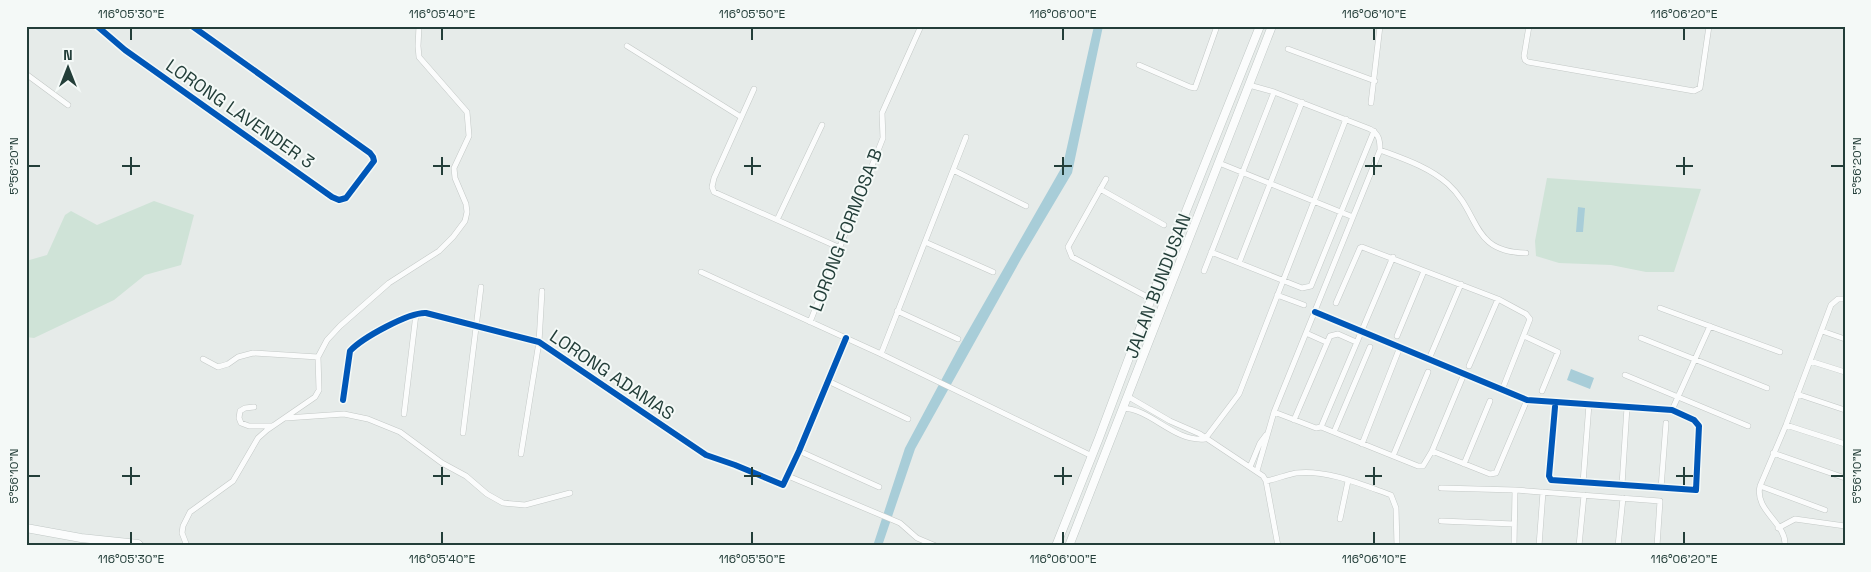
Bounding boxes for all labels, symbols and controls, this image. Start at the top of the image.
text: 116°05'30"E [98,6,165,22]
text: 116°05'40"E [409,6,475,22]
text: 116°05'50"E [719,6,786,22]
text: 116°06'00"E [1029,6,1097,22]
text: 116°06'10"E [1342,6,1407,22]
text: 116°06'20"E [1651,6,1718,22]
north arrow [42,42,92,92]
text: N [63,46,73,64]
street label: LORONG LAVENDER 3 [162,54,319,173]
text: 5°56'20"N [6,137,22,195]
text: 5°56'20"N [1849,137,1865,195]
street label: LORONG FORMOSA B [804,145,887,314]
street label: JALAN BUNDUSAN [1119,210,1196,361]
street label: LORONG ADAMAS [546,324,679,425]
text: 5°56'10"N [6,448,22,504]
text: 5°56'10"N [1849,448,1865,504]
text: 116°05'30"E [98,551,165,567]
text: 116°05'40"E [409,551,475,567]
text: 116°05'50"E [719,551,786,567]
text: 116°06'00"E [1029,551,1097,567]
text: 116°06'10"E [1342,551,1407,567]
text: 116°06'20"E [1651,551,1718,567]

